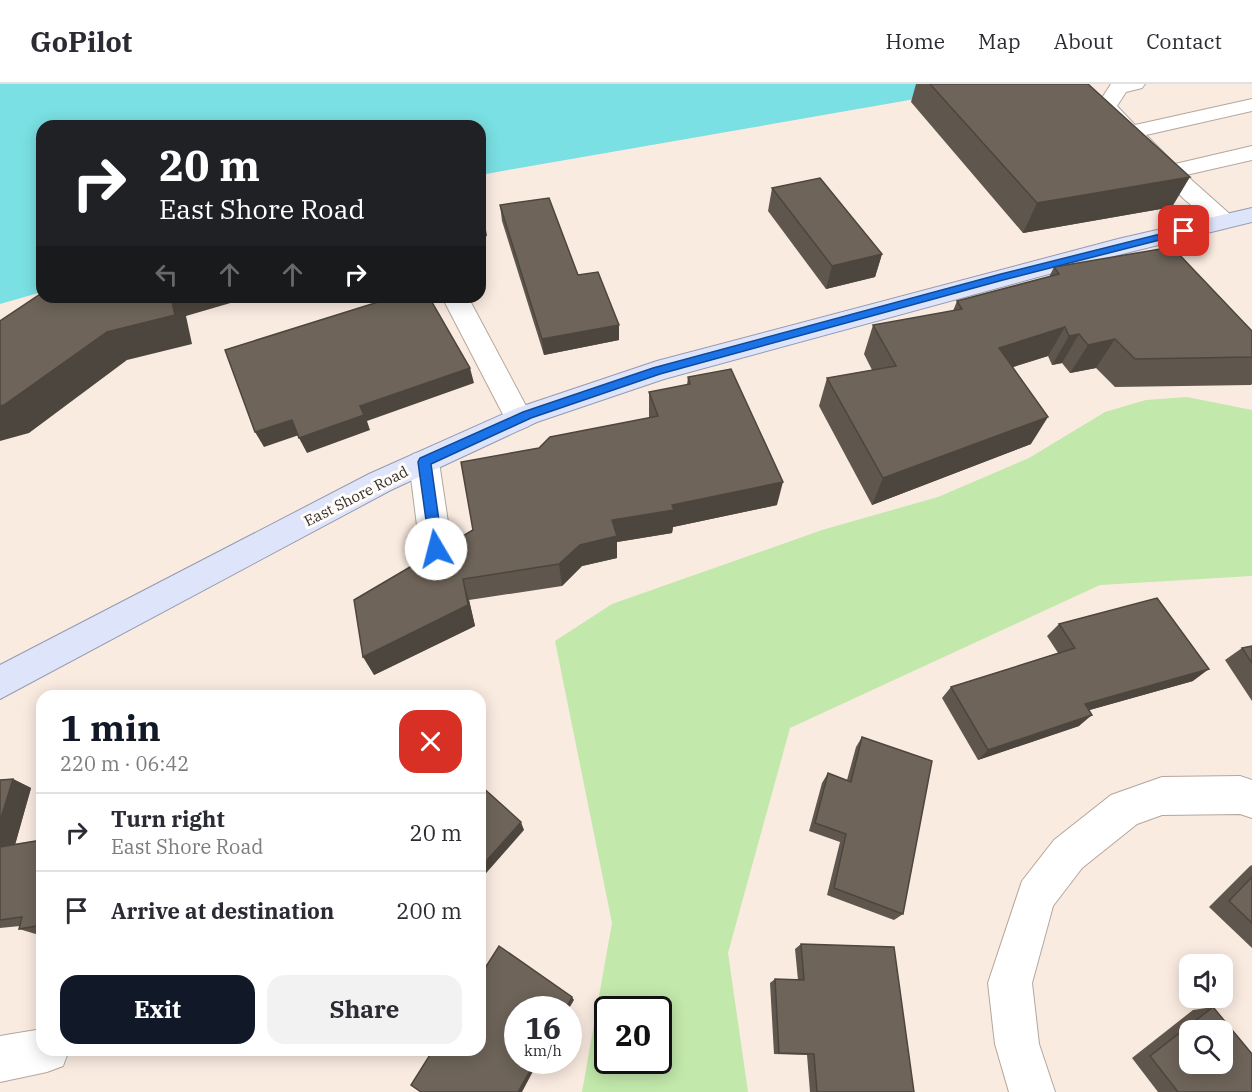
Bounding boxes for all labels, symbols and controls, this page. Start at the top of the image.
text: GoPilot [30,23,132,60]
text: Home [885,27,945,55]
text: Map [978,27,1021,55]
text: About [1054,27,1113,55]
text: Contact [1146,27,1222,55]
text: 20 m [159,138,260,193]
icon: right [60,144,138,222]
text: East Shore Road [159,191,365,226]
pin [1158,205,1209,256]
icon: arrive [1167,214,1200,247]
icon: left [150,258,183,291]
icon: ahead [213,258,246,291]
icon: ahead [276,258,309,291]
icon: right [339,258,372,291]
street label: East Shore Road [301,462,411,530]
position arrow [404,517,468,581]
text: 1 min [60,704,161,751]
button: close [399,710,462,773]
text: 220 m · 06:42 [60,750,189,777]
text: Turn right [111,804,225,833]
icon: right [60,816,93,849]
text: 20 m [410,818,462,847]
text: East Shore Road [111,833,264,860]
icon: arrive [60,894,93,927]
text: Arrive at destination [111,896,334,925]
text: 200 m [396,896,462,925]
map controls [1179,954,1233,1074]
button: sound [1179,954,1233,1008]
button: Exit [60,975,255,1044]
button: Share [267,975,462,1044]
speed limit sign: 20 [594,996,672,1074]
text: 16 [525,1008,561,1047]
button: search [1179,1020,1233,1074]
text: km/h [524,1041,562,1060]

